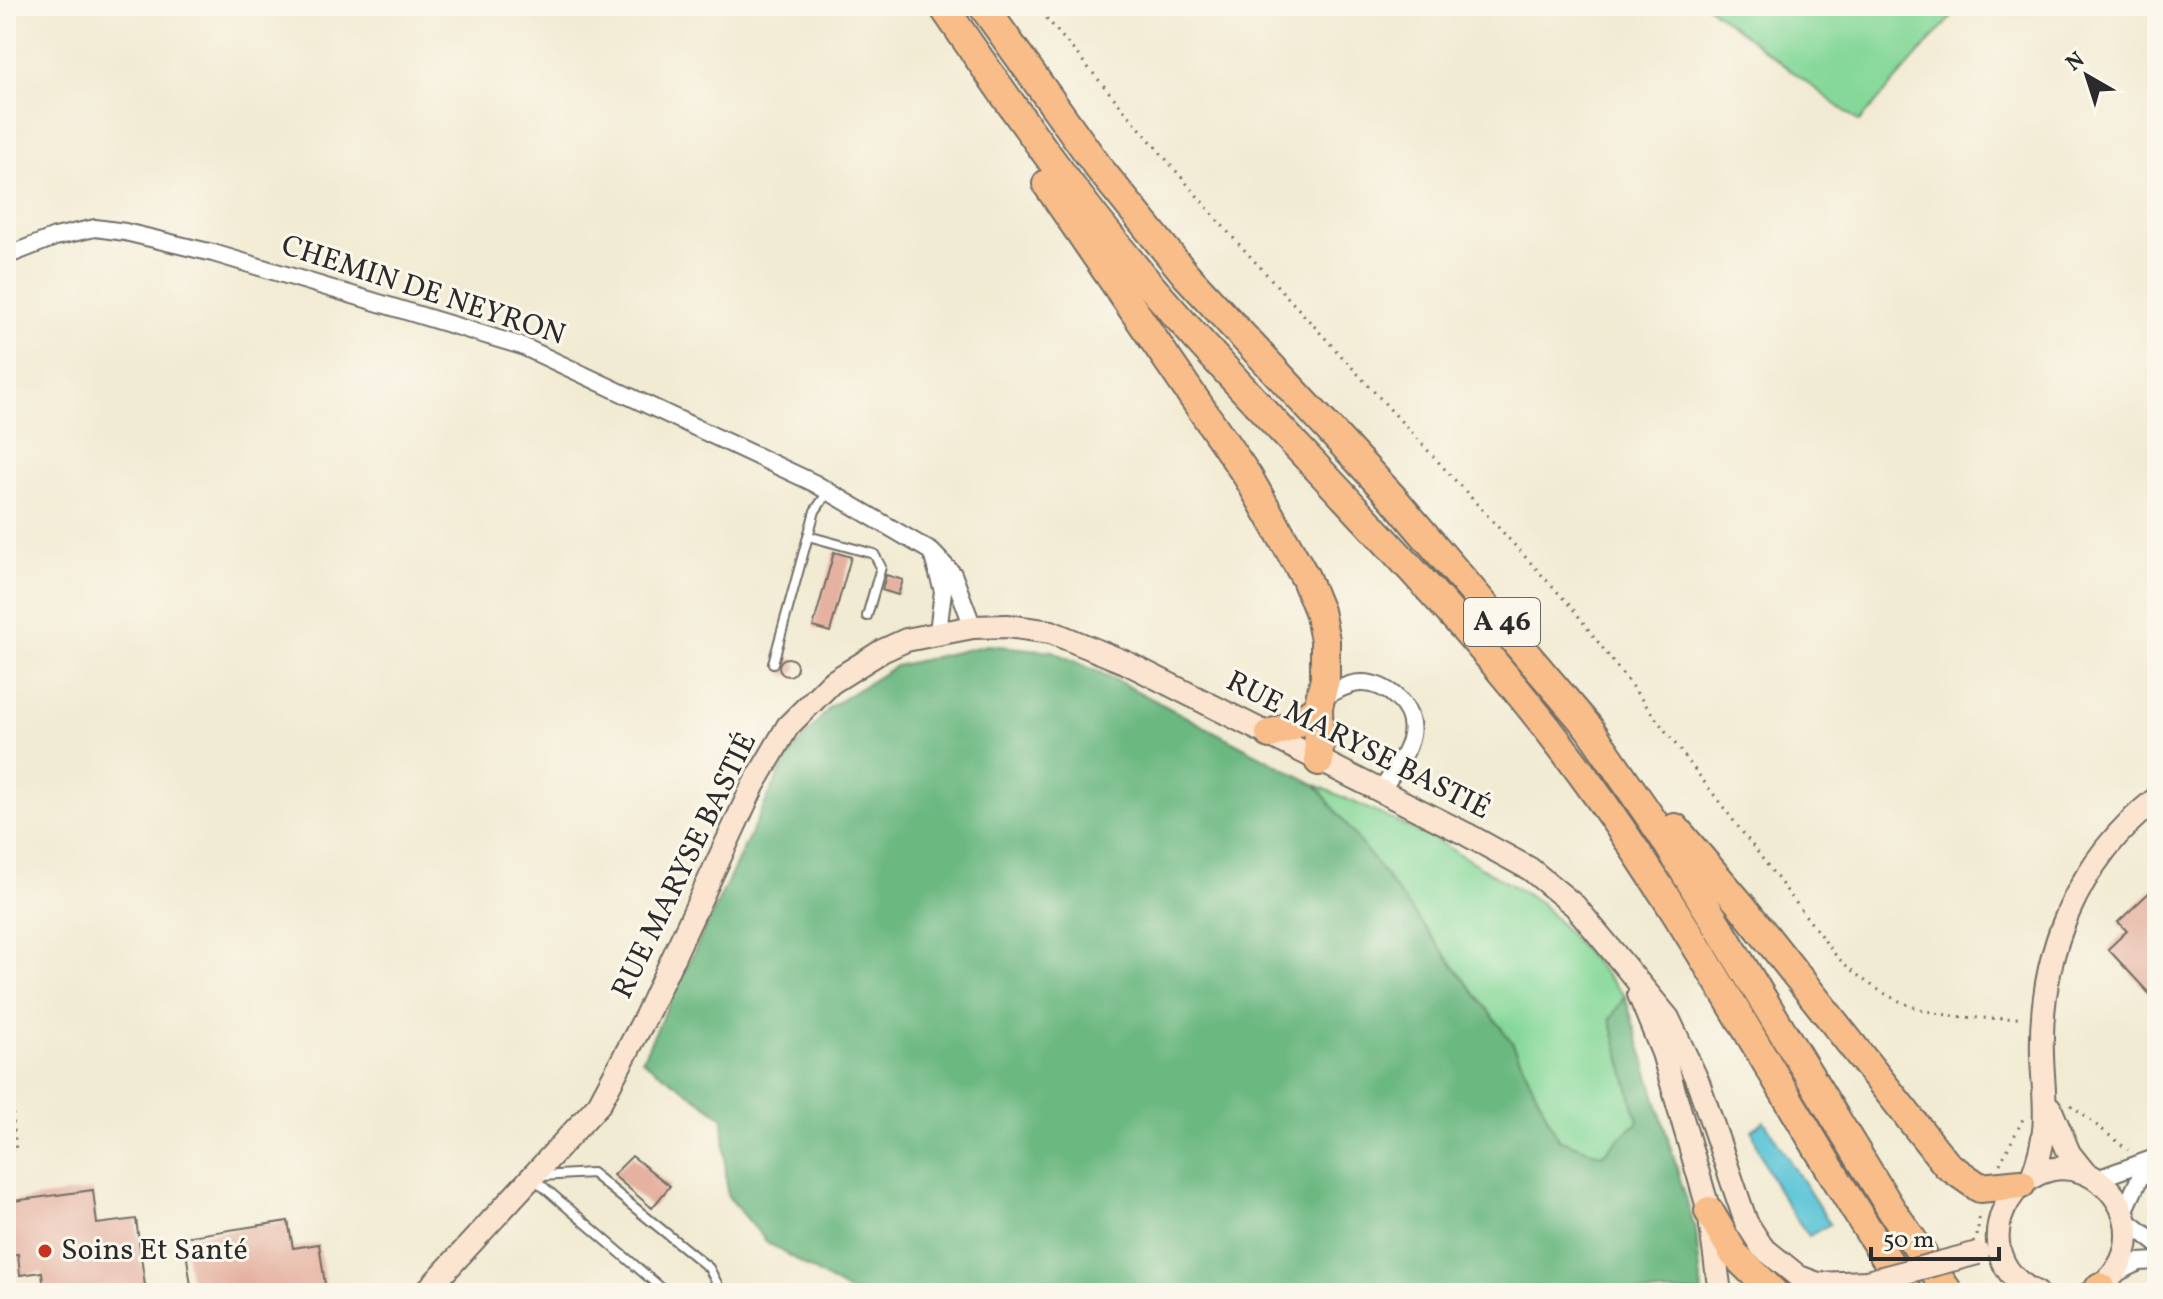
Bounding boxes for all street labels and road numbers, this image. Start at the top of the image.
street label: CHEMIN DE NEYRON [276,225,570,357]
road number: A 46 [1464,598,1540,646]
street label: RUE MARYSE BASTIÉ [1219,661,1497,831]
street label: RUE MARYSE BASTIÉ [602,726,768,1006]

